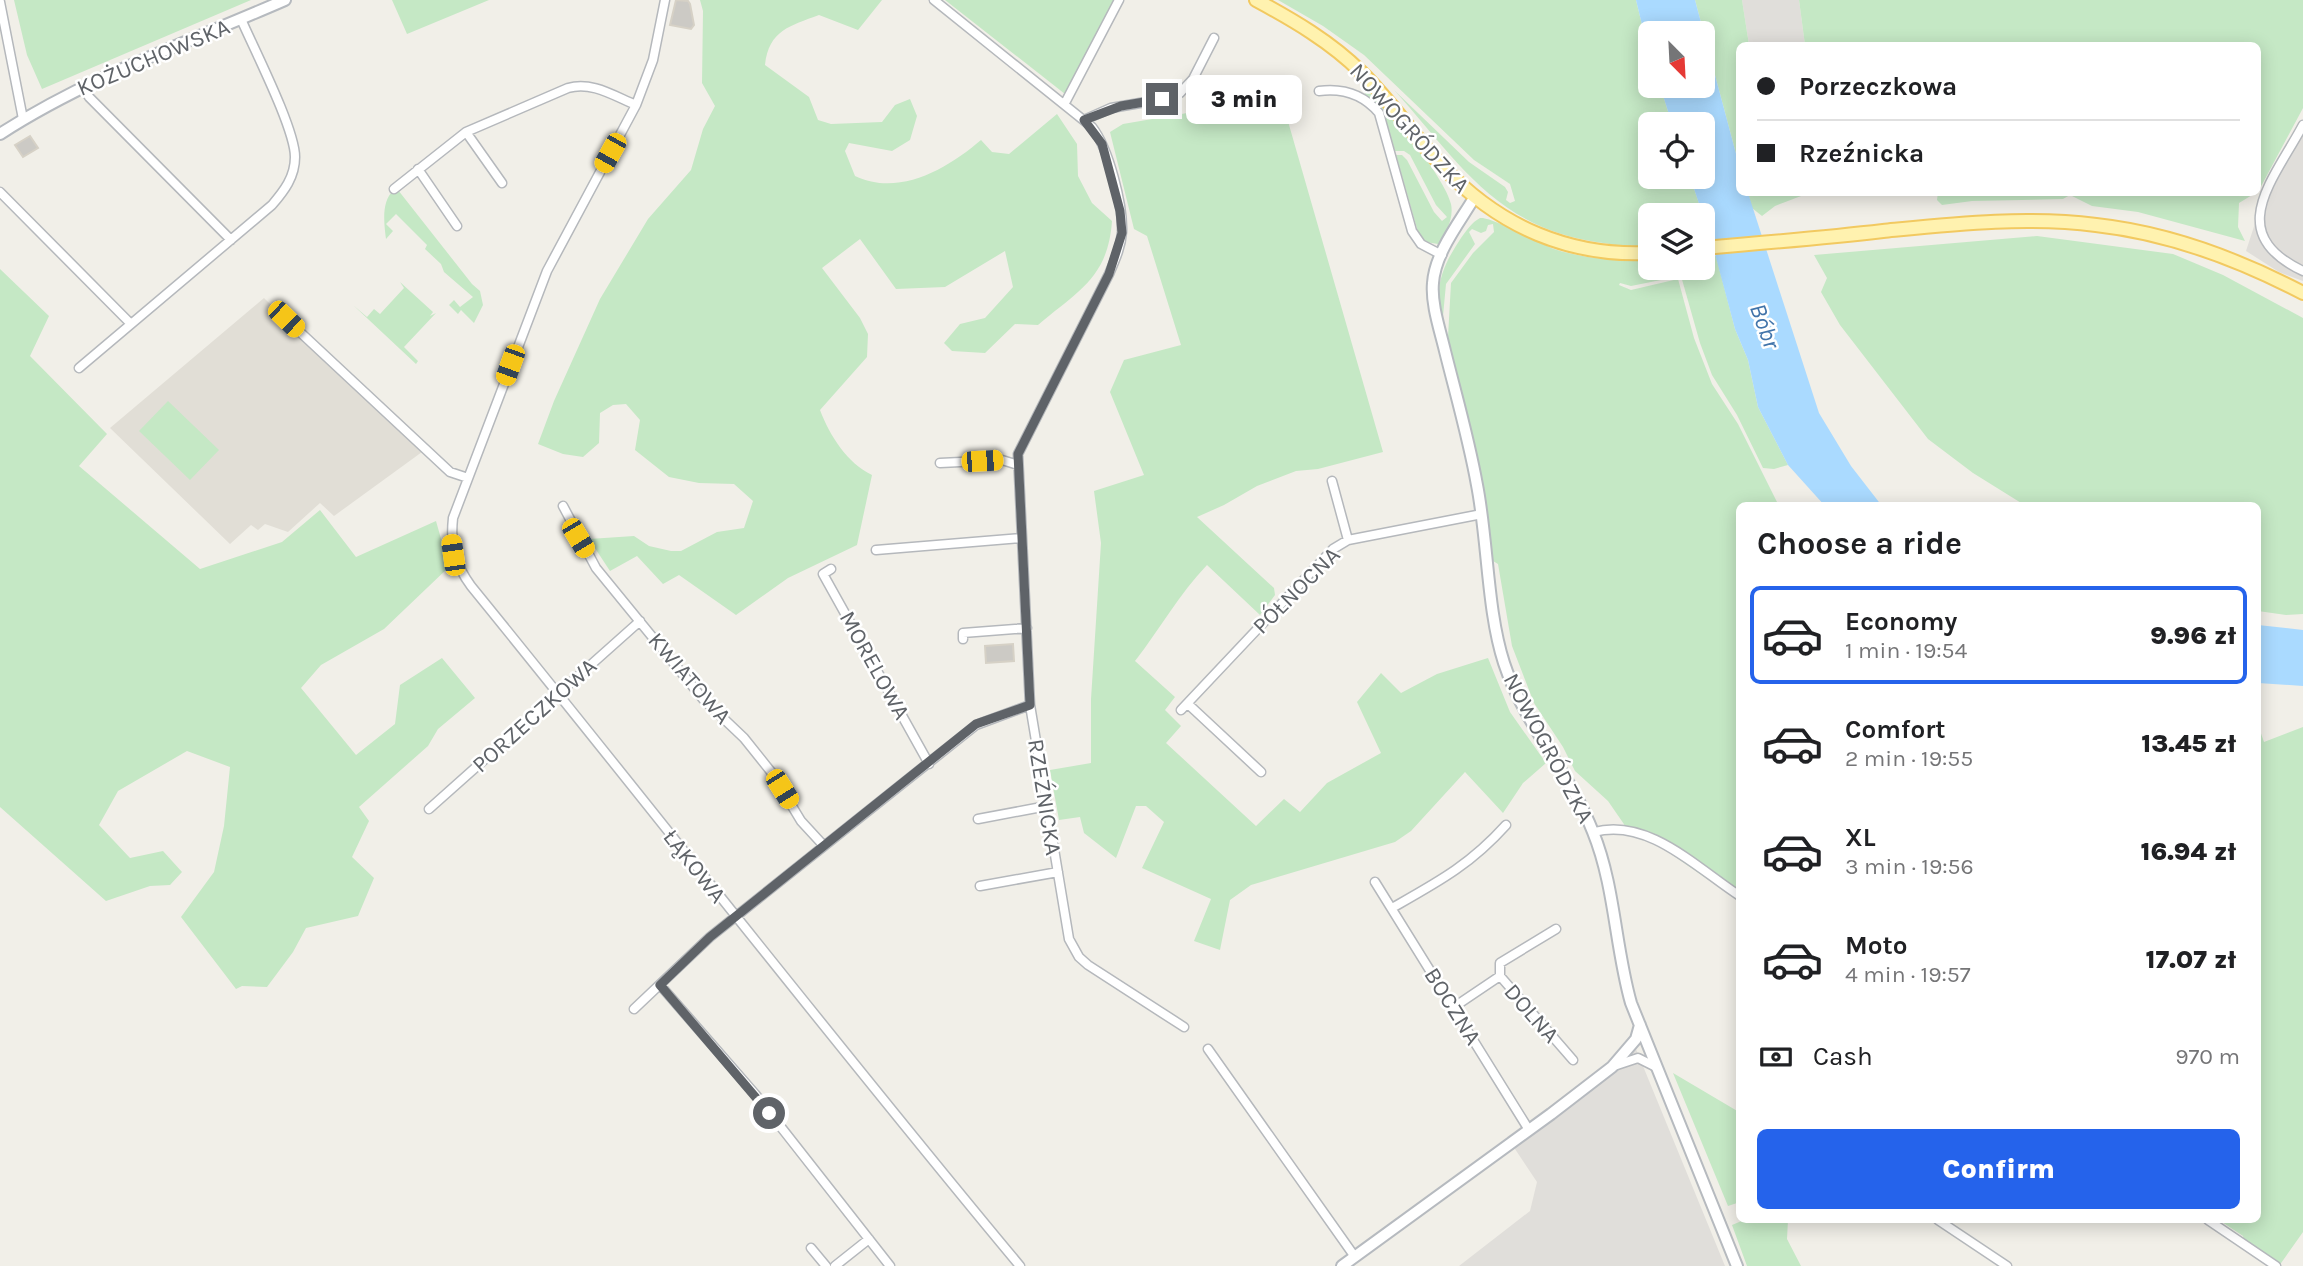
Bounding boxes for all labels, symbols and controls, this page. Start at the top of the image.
street label: KOŻUCHOWSKA [73,13,234,102]
north arrow [1638,21,1715,98]
map controls [1638,21,1715,280]
street label: NOWOGRÓDZKA [1344,58,1475,199]
text: Porzeczkowa [1799,71,1957,102]
callout: 3 min [1186,74,1302,124]
route end [1146,83,1178,115]
text: 3 min [1211,86,1277,113]
button: locate [1638,112,1715,189]
car [591,130,630,176]
text: Rzeźnicka [1799,138,1924,169]
button: layers [1638,203,1715,280]
car [264,297,309,341]
water label: Bóbr [1744,300,1786,353]
car [493,342,528,388]
car [961,449,1004,473]
car [559,515,598,561]
text: Choose a ride [1757,525,1962,562]
car [440,533,467,577]
street label: PÓŁNOCNA [1247,541,1345,639]
icon: car [1761,604,1824,667]
street label: MORELOWA [834,606,915,724]
text: Economy [1845,606,1957,637]
text: 9.96 zł [2150,620,2236,651]
street label: KWIATOWA [642,627,737,730]
text: 1 min · 19:54 [1845,637,1967,664]
street label: PORZECZKOWA [467,653,602,778]
street label: NOWOGRÓDZKA [1498,669,1599,828]
icon: car [1761,712,1824,775]
text: Comfort [1845,714,1946,745]
text: 13.45 zł [2141,728,2236,759]
street label: RZEŹNICKA [1022,737,1067,857]
text: 2 min · 19:55 [1845,745,1973,772]
car [762,766,803,812]
icon: car [1761,820,1824,883]
text: XL [1845,822,1876,853]
street label: ŁĄKOWA [658,824,732,908]
text: 16.94 zł [2141,836,2236,867]
text: 3 min · 19:56 [1845,853,1974,880]
icon: car [1761,928,1824,991]
text: Moto [1845,930,1907,961]
text: 17.07 zł [2145,944,2236,975]
text: 4 min · 19:57 [1845,961,1971,988]
street label: BOCZNA [1418,963,1487,1050]
street label: DOLNA [1499,978,1565,1048]
icon: cash [1757,1038,1795,1076]
text: Cash [1813,1041,1873,1072]
text: 970 m [2175,1043,2240,1070]
route start [753,1097,785,1129]
button: Confirm [1757,1129,2240,1209]

